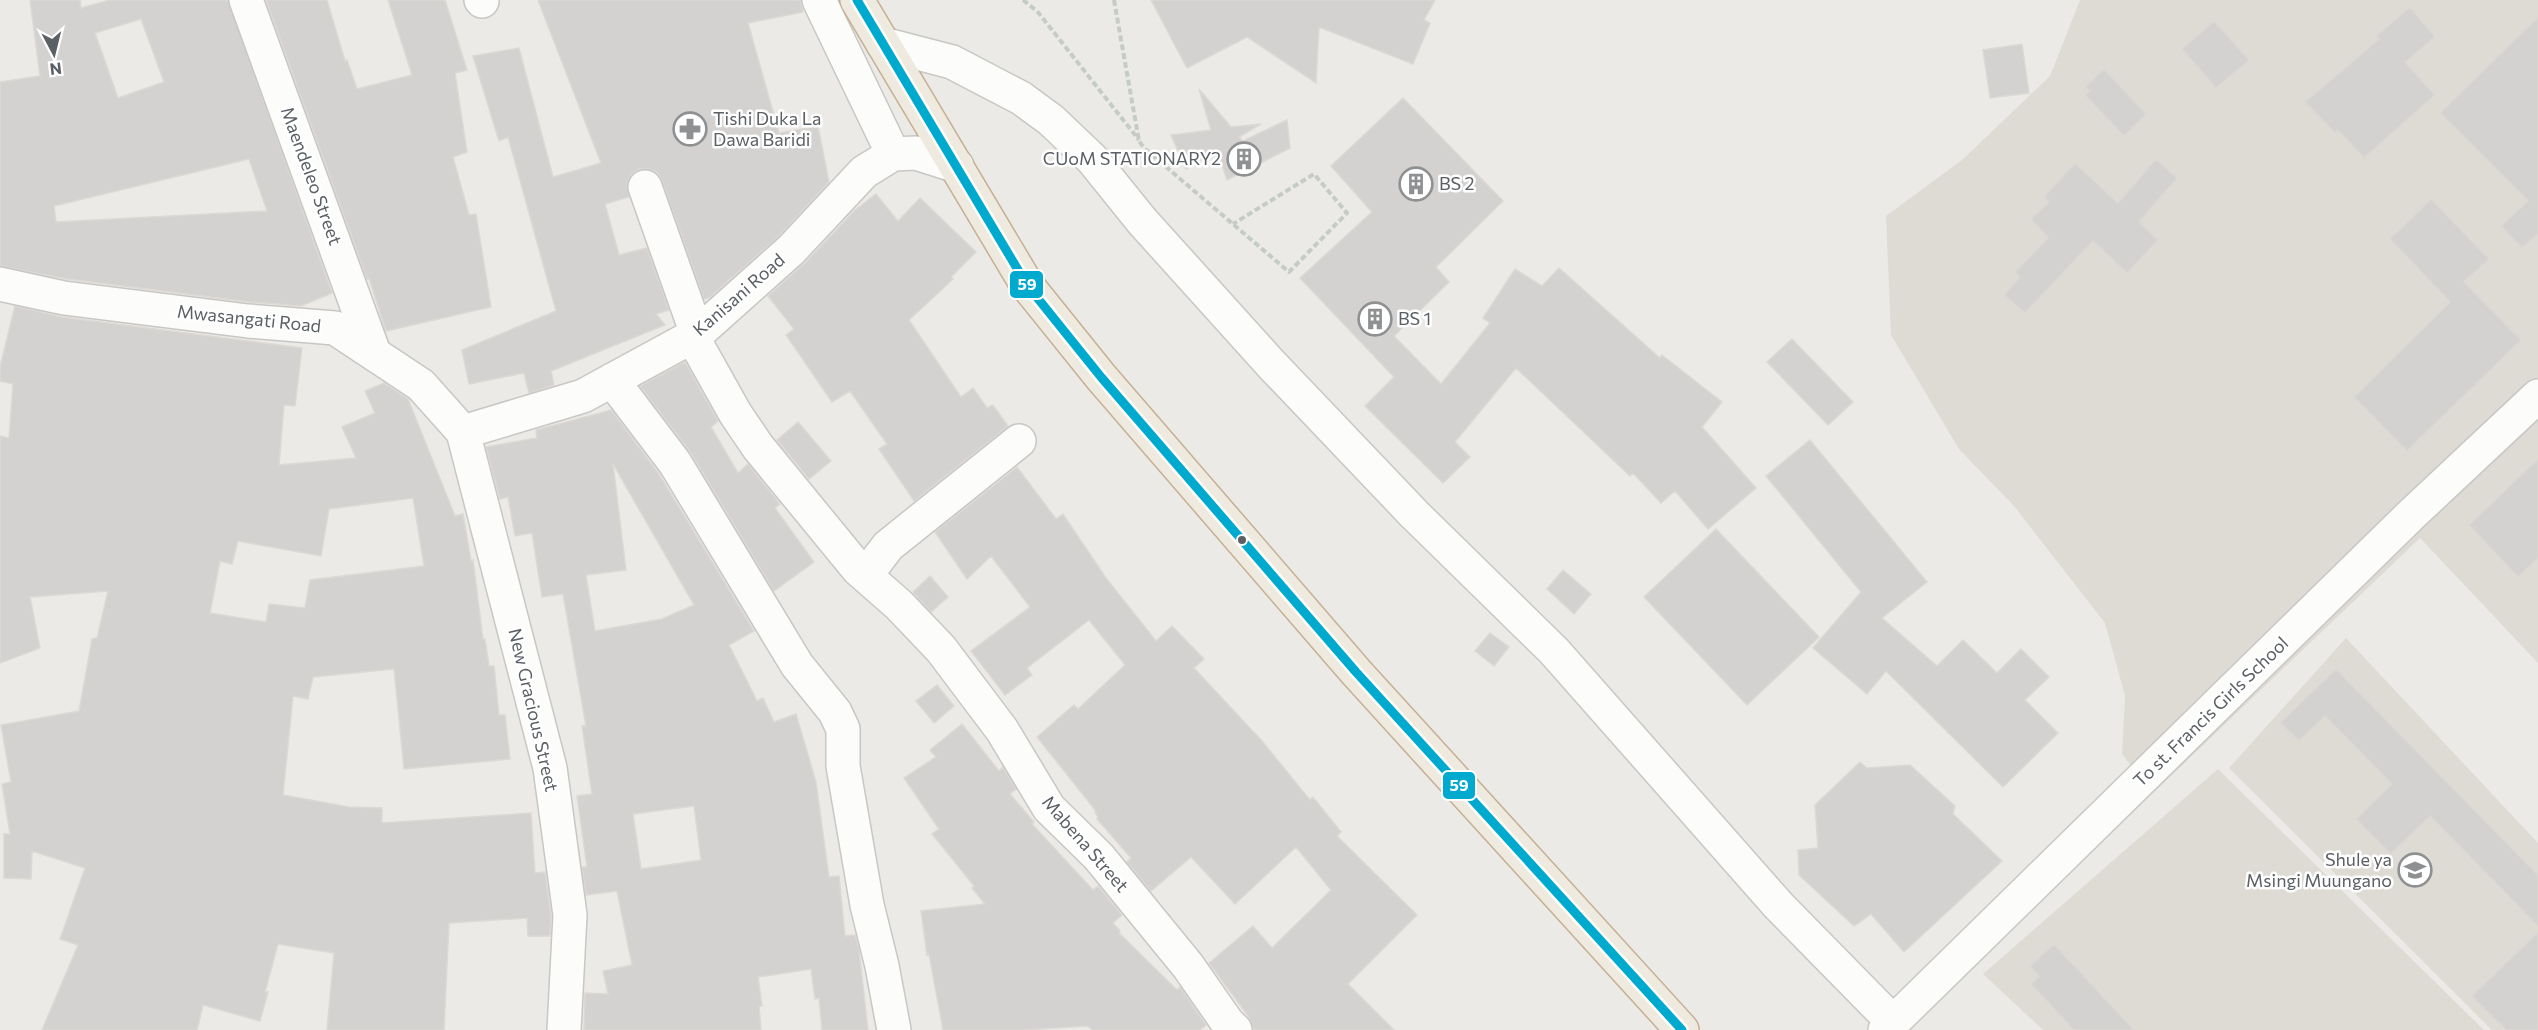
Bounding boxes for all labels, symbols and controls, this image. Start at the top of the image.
north arrow [24,24,84,84]
text: N [49,59,63,80]
street label: Maendeleo Street [277,104,347,248]
place label: Tishi Duka La Dawa Baridi [713,107,821,150]
pharmacy icon: Tishi Duka La Dawa Baridi [672,111,708,147]
building icon: CUoM STATIONARY2 [1226,141,1262,177]
place label: CUoM STATIONARY2 [1043,147,1221,169]
building icon: BS 2 [1398,166,1434,202]
place label: BS 2 [1439,172,1475,194]
street label: Kanisani Road [688,248,789,340]
line badge: 59 [1009,270,1044,299]
text: 59 [1017,274,1037,293]
street label: Mwasangati Road [176,300,322,337]
building icon: BS 1 [1357,301,1393,337]
place label: BS 1 [1398,307,1431,329]
unlabelled marker [1236,534,1248,546]
street label: New Gracious Street [504,626,563,794]
street label: To st. Francis Girls School [2128,632,2292,791]
line badge: 59 [1442,771,1476,800]
text: 59 [1449,775,1469,794]
street label: Mabena Street [1038,791,1134,896]
place label: Shule ya Msingi Muungano [2246,848,2392,891]
school or university icon: Shule ya Msingi Muungano [2397,852,2433,888]

